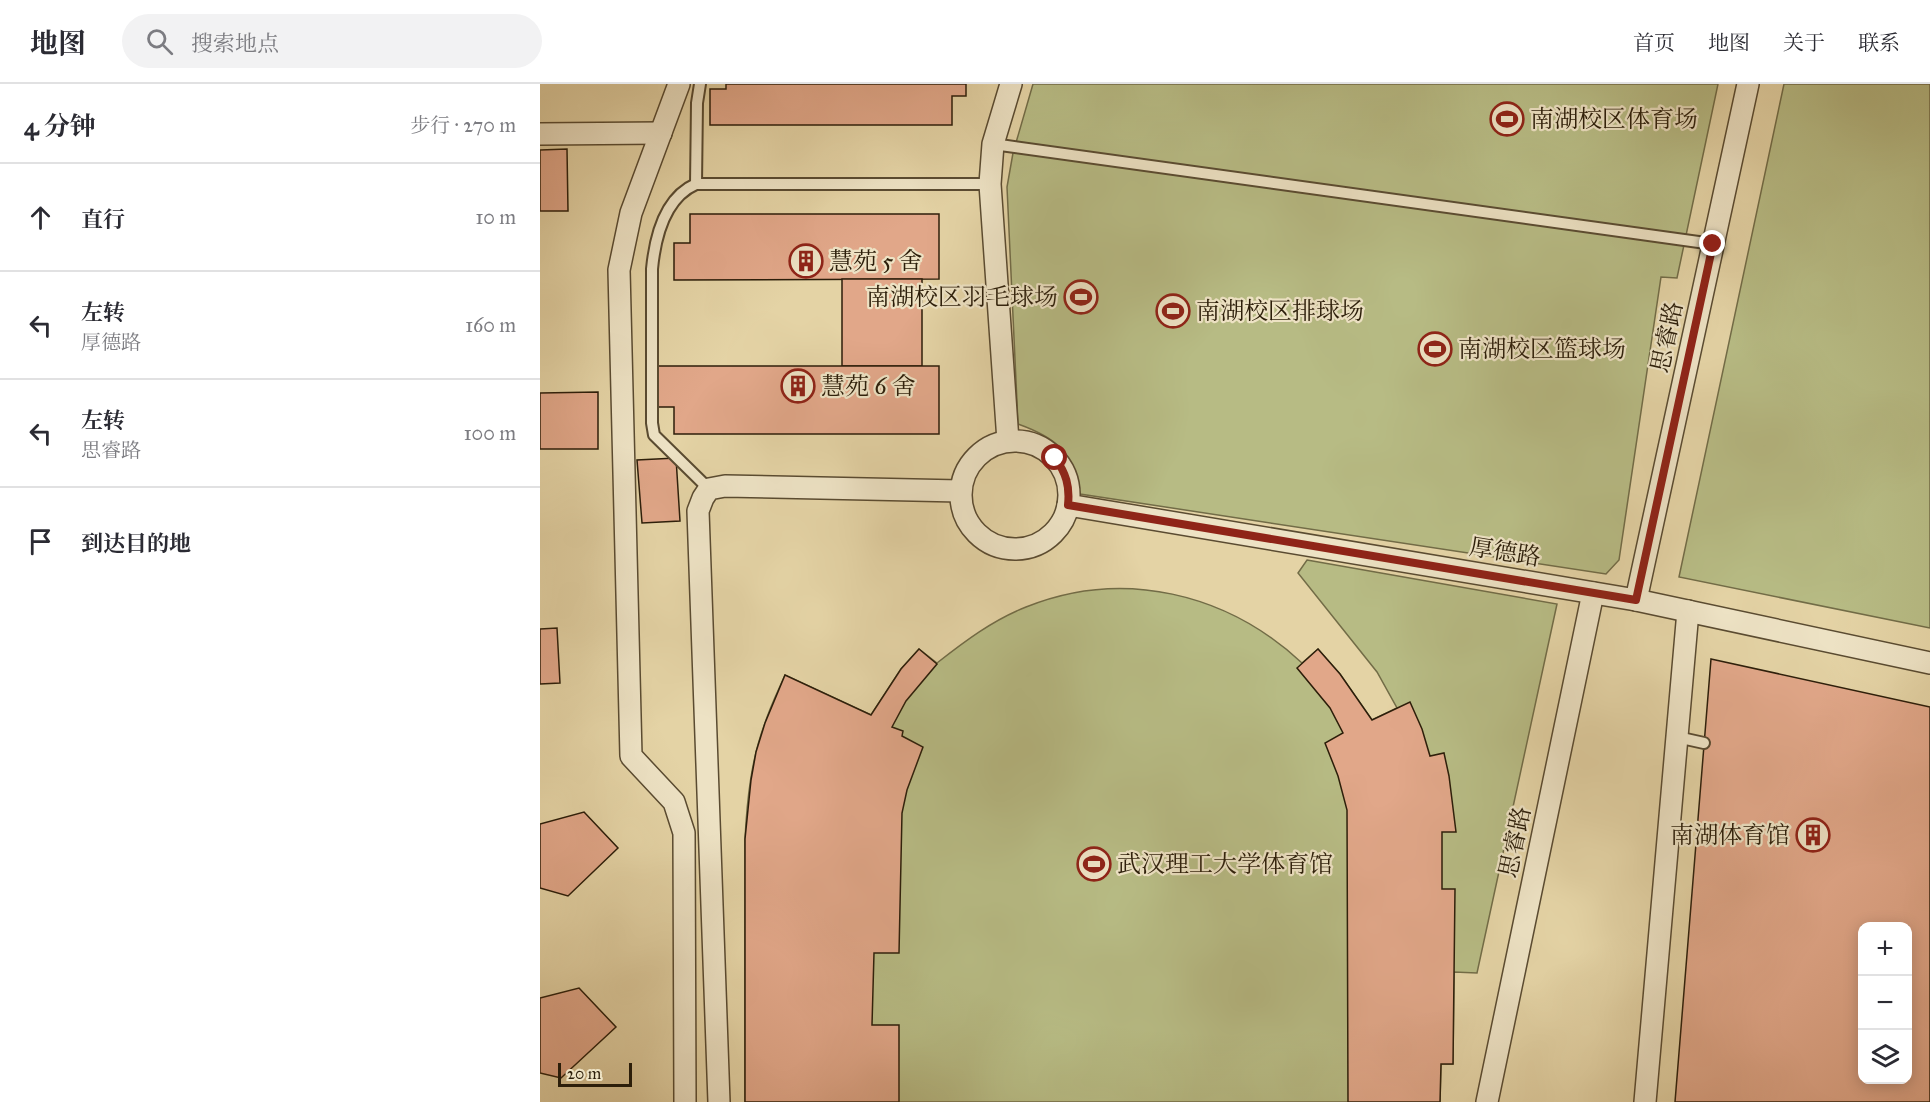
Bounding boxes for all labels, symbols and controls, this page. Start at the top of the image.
search box [122,14,542,68]
icon: search [143,25,176,58]
text: 地图 [30,26,86,61]
text: 搜索地点 [191,30,279,57]
text: 首页 [1633,30,1675,56]
text: 地图 [1708,30,1750,56]
text: 关于 [1783,30,1825,56]
text: 联系 [1858,30,1900,56]
sports icon: 南湖校区体育场 [1489,101,1525,137]
place label: 南湖校区体育场 [1530,104,1698,134]
text: 4 分钟 [24,110,96,142]
text: 步行 · 270 m [410,113,516,137]
icon: ahead [24,201,57,234]
text: 10 m [475,205,516,229]
text: 直行 [81,206,125,233]
route end [1699,230,1725,256]
building icon: 慧苑 5 舍 [788,243,824,279]
place label: 慧苑 5 舍 [829,246,923,276]
sports icon: 南湖校区羽毛球场 [1063,279,1099,315]
place label: 南湖校区羽毛球场 [866,282,1058,312]
sports icon: 南湖校区排球场 [1155,293,1191,329]
place label: 南湖校区排球场 [1196,296,1364,326]
text: 左转 [81,299,125,326]
street label: 思睿路 [1645,299,1689,375]
icon: left [24,309,57,342]
text: 160 m [465,313,516,337]
text: 厚德路 [81,330,141,354]
sports icon: 南湖校区篮球场 [1417,331,1453,367]
place label: 南湖校区篮球场 [1458,334,1626,364]
building icon: 慧苑 6 舍 [780,368,816,404]
place label: 慧苑 6 舍 [821,371,916,401]
text: 左转 [81,407,125,434]
icon: left [24,417,57,450]
text: 100 m [464,421,516,445]
text: 思睿路 [81,438,141,462]
route start [1041,444,1067,470]
icon: arrive [24,525,57,558]
text: 到达目的地 [81,530,191,557]
street label: 厚德路 [1467,532,1543,572]
street label: 思睿路 [1493,804,1537,880]
building icon: 南湖体育馆 [1795,817,1831,853]
place label: 南湖体育馆 [1670,820,1790,850]
sports icon: 武汉理工大学体育馆 [1076,846,1112,882]
place label: 武汉理工大学体育馆 [1117,849,1333,879]
map controls [1858,922,1912,1084]
button: + [1858,922,1912,976]
button: − [1858,976,1912,1030]
button: layers [1858,1030,1912,1084]
scale bar [558,1060,632,1088]
text: 20 m [567,1064,601,1083]

